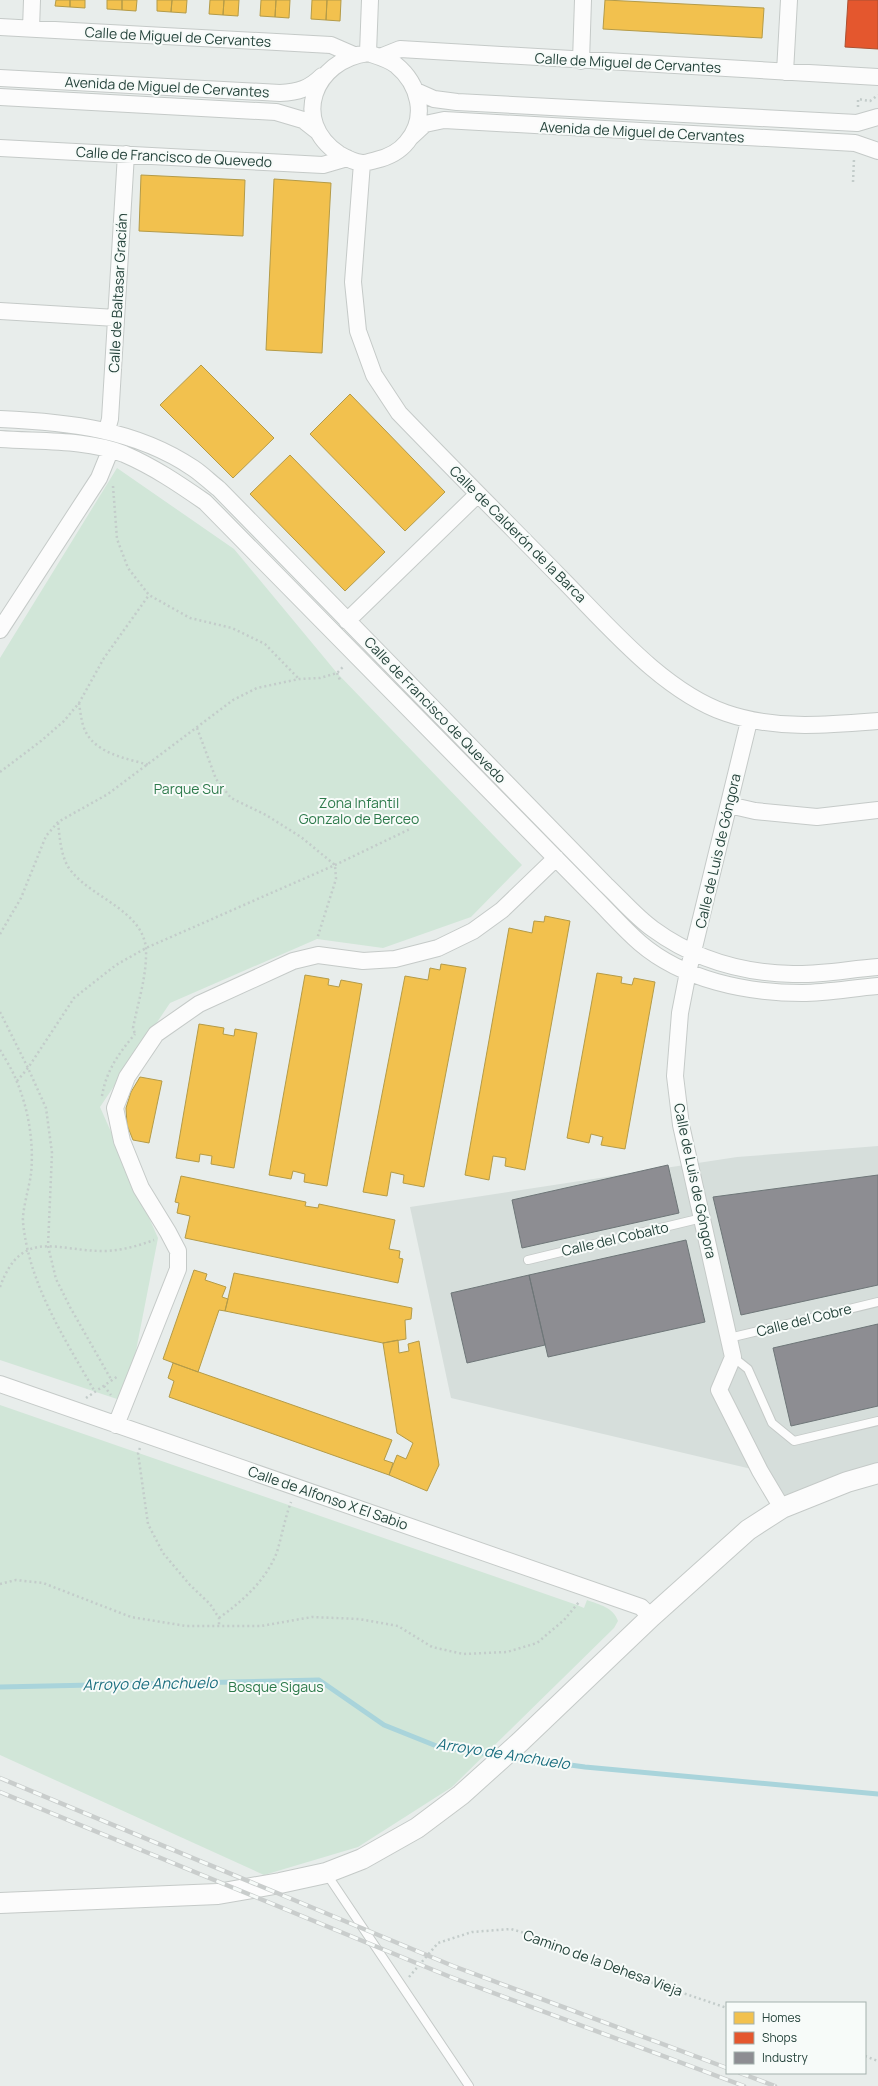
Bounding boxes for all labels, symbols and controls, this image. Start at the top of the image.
street label: Calle de Miguel de Cervantes [84,22,272,51]
street label: Calle de Miguel de Cervantes [534,48,722,77]
street label: Avenida de Miguel de Cervantes [64,72,270,101]
street label: Avenida de Miguel de Cervantes [539,117,745,146]
street label: Calle de Francisco de Quevedo [75,142,273,171]
street label: Calle de Baltasar Gracián [104,213,131,373]
street label: Calle de Calderón de la Barca [446,461,591,606]
street label: Calle de Francisco de Quevedo [360,632,510,787]
street label: Calle de Luis de Góngora [690,772,745,930]
park label: Parque Sur [154,779,224,798]
park label: Zona Infantil Gonzalo de Berceo [299,793,419,828]
street label: Calle de Luis de Góngora [670,1101,721,1260]
street label: Calle del Cobalto [560,1217,670,1260]
street label: Calle del Cobre [754,1298,854,1341]
street label: Calle de Alfonso X El Sabio [246,1461,411,1534]
water label: Arroyo de Anchuelo [83,1672,219,1695]
park label: Bosque Sigaus [228,1677,324,1696]
water label: Arroyo de Anchuelo [435,1733,572,1775]
street label: Camino de la Dehesa Vieja [521,1925,686,2000]
legend [726,2002,866,2074]
text: Homes [762,2009,801,2026]
text: Shops [762,2029,797,2046]
text: Industry [762,2049,808,2066]

